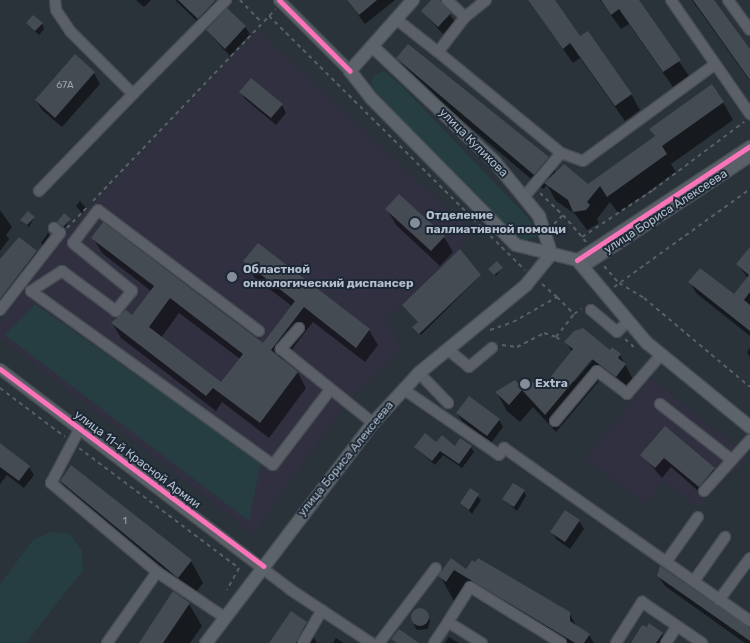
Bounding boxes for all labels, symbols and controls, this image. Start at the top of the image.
house number: 67А [56,80,74,92]
street label: улица Куликова [436,106,510,180]
street label: улица Бориса Алексеева [602,167,730,257]
place label: Отделение паллиативной помощи [426,209,566,237]
marker: Отделение паллиативной помощи [408,216,422,230]
place label: Областной онкологический диспансер [243,263,414,291]
marker: Областной онкологический диспансер [225,270,239,284]
place label: Extra [535,377,568,391]
marker: Extra [519,378,531,390]
street label: улица Бориса Алексеева [295,399,397,519]
street label: улица 11-й Красной Армии [71,408,203,512]
house number: 1 [123,516,127,528]

